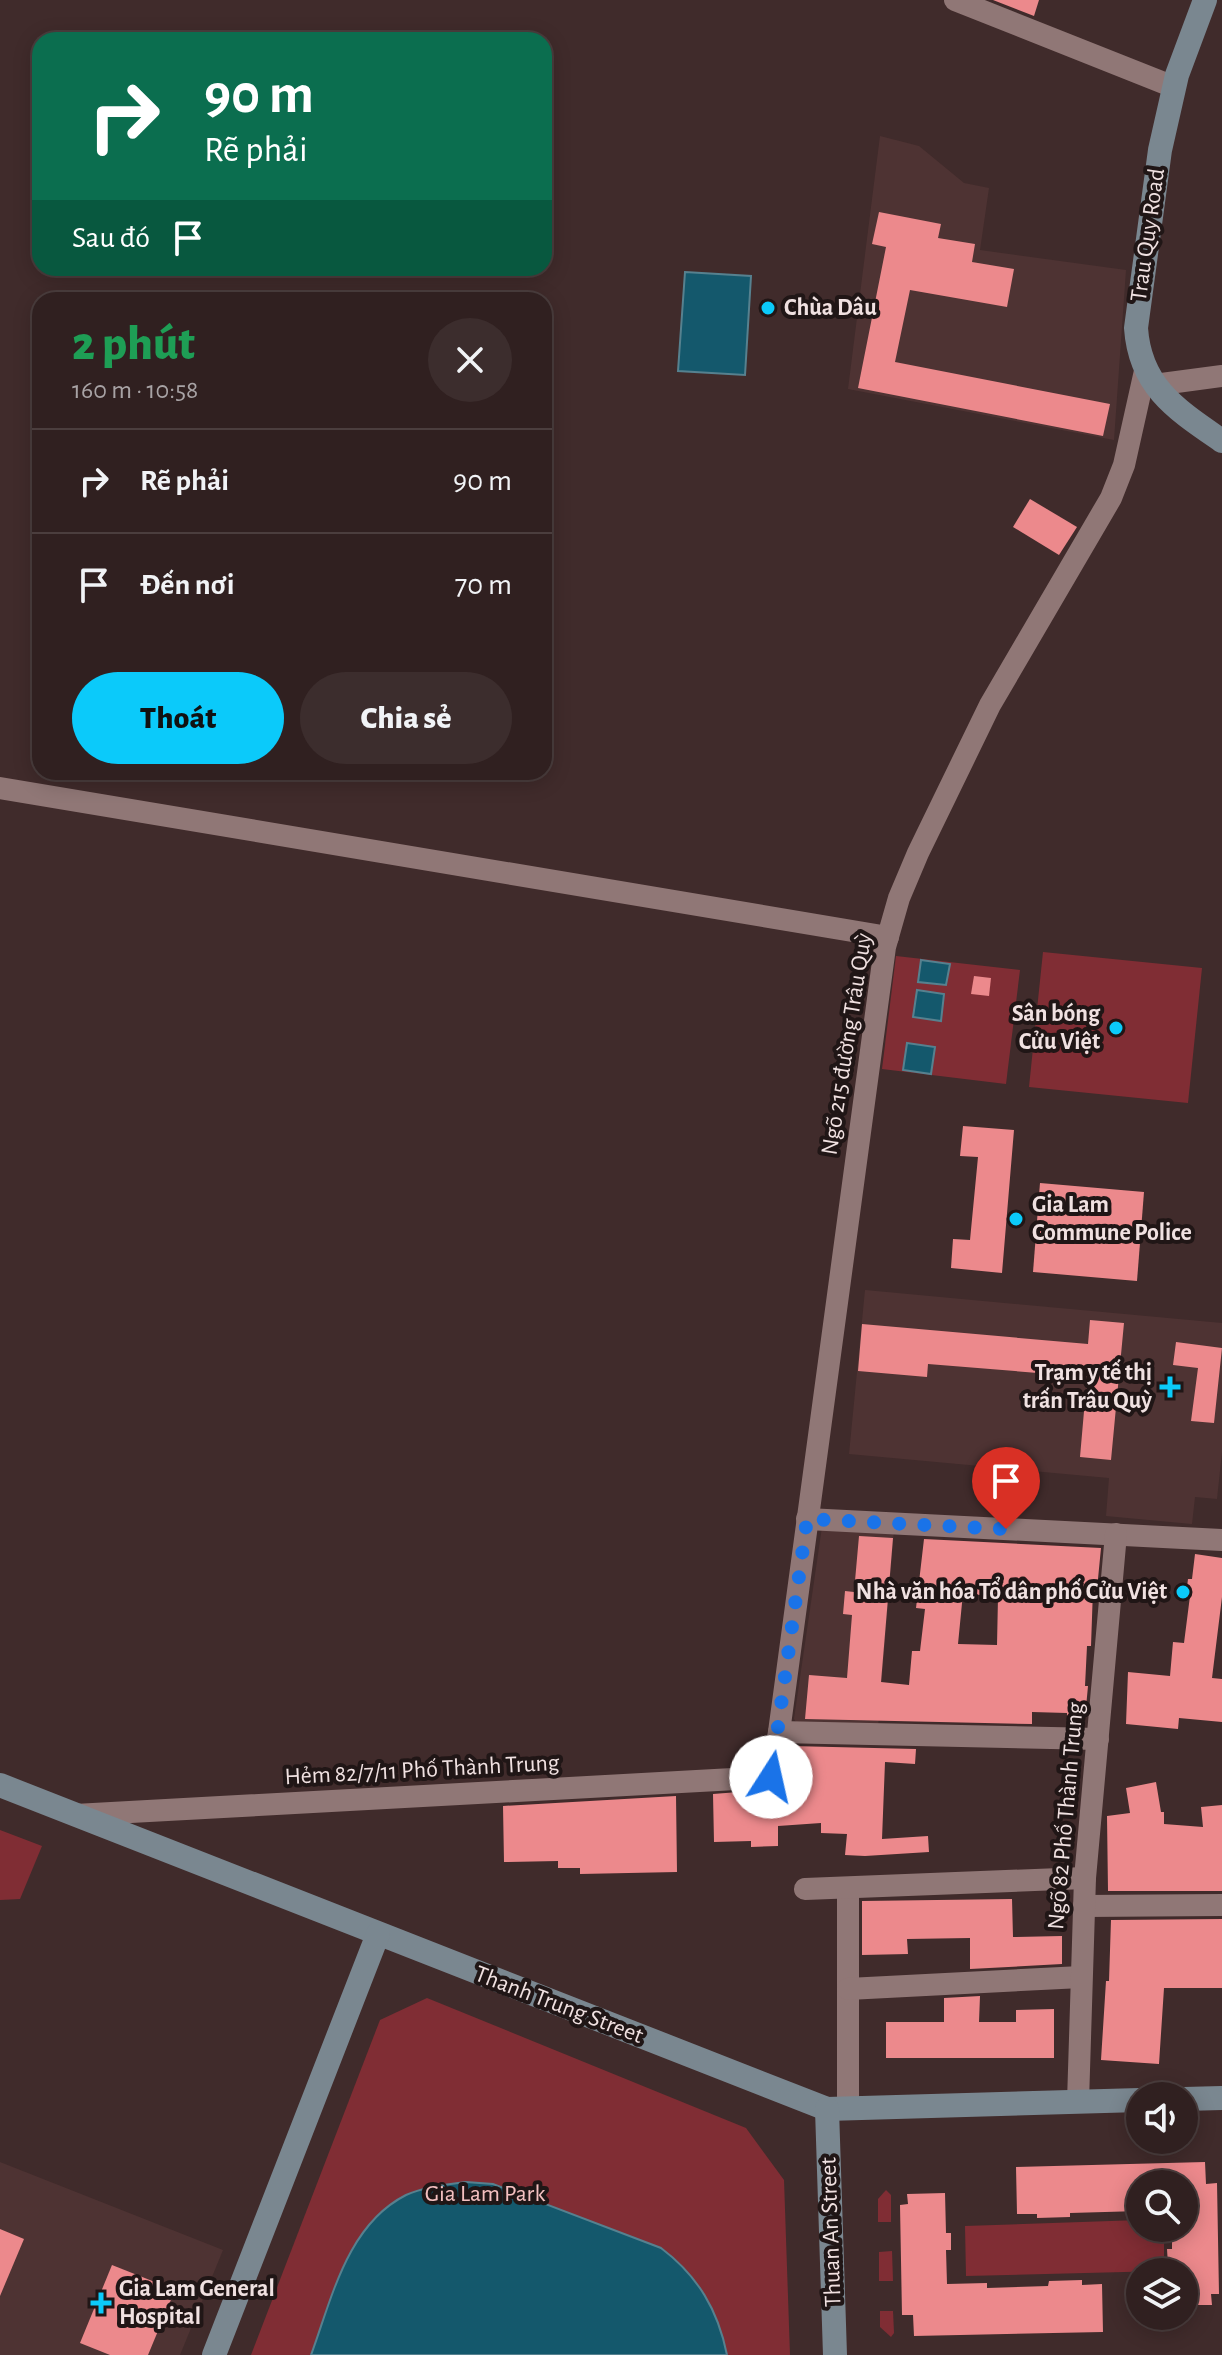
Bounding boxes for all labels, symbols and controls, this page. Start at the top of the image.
icon: right [72,64,176,168]
text: 90 m [204,67,314,123]
text: Rẽ phải [204,132,308,168]
street label: Trau Quy Road [1127,167,1169,303]
icon: arrive [166,216,210,260]
text: Sau đó [72,223,150,253]
place label: Chùa Dâu [784,296,877,320]
marker: Chùa Dâu [759,299,777,317]
button: close [428,318,512,402]
text: 2 phút [72,321,195,369]
text: 160 m · 10:58 [72,377,198,403]
icon: right [72,459,116,503]
text: Rẽ phải [140,466,229,496]
text: 90 m [453,466,512,496]
icon: arrive [72,563,116,607]
text: Đến nơi [140,570,234,600]
text: 70 m [455,570,512,600]
button: Thoát [72,672,284,764]
button: Chia sẻ [300,672,512,764]
street label: Ngõ 215 đường Trâu Quỳ [818,931,876,1157]
place label: Sân bóng Cửu Việt [1012,1002,1101,1054]
marker: Sân bóng Cửu Việt [1107,1019,1125,1037]
place label: Gia Lam Commune Police [1032,1193,1192,1245]
marker: Gia Lam Commune Police [1007,1210,1025,1228]
place label: Trạm y tế thị trấn Trâu Quỳ [1023,1359,1152,1413]
marker: Trạm y tế thị trấn Trâu Quỳ [1159,1376,1181,1398]
pin [972,1447,1040,1529]
icon: arrive [984,1459,1028,1503]
place label: Nhà văn hóa Tổ dân phố Cửu Việt [856,1576,1167,1604]
marker: Nhà văn hóa Tổ dân phố Cửu Việt [1174,1583,1192,1601]
street label: Ngõ 82 Phố Thành Trung [1044,1701,1088,1931]
position arrow [729,1735,813,1819]
street label: Hẻm 82/7/11 Phố Thành Trung [284,1751,560,1789]
street label: Thanh Trung Street [472,1962,647,2048]
map controls [1126,2082,1198,2330]
button: sound [1126,2082,1198,2154]
street label: Thuan An Street [816,2156,846,2307]
button: search [1126,2170,1198,2242]
park label: Gia Lam Park [425,2182,545,2206]
button: layers [1126,2258,1198,2330]
place label: Gia Lam General Hospital [119,2277,275,2329]
marker: Gia Lam General Hospital [90,2292,112,2314]

